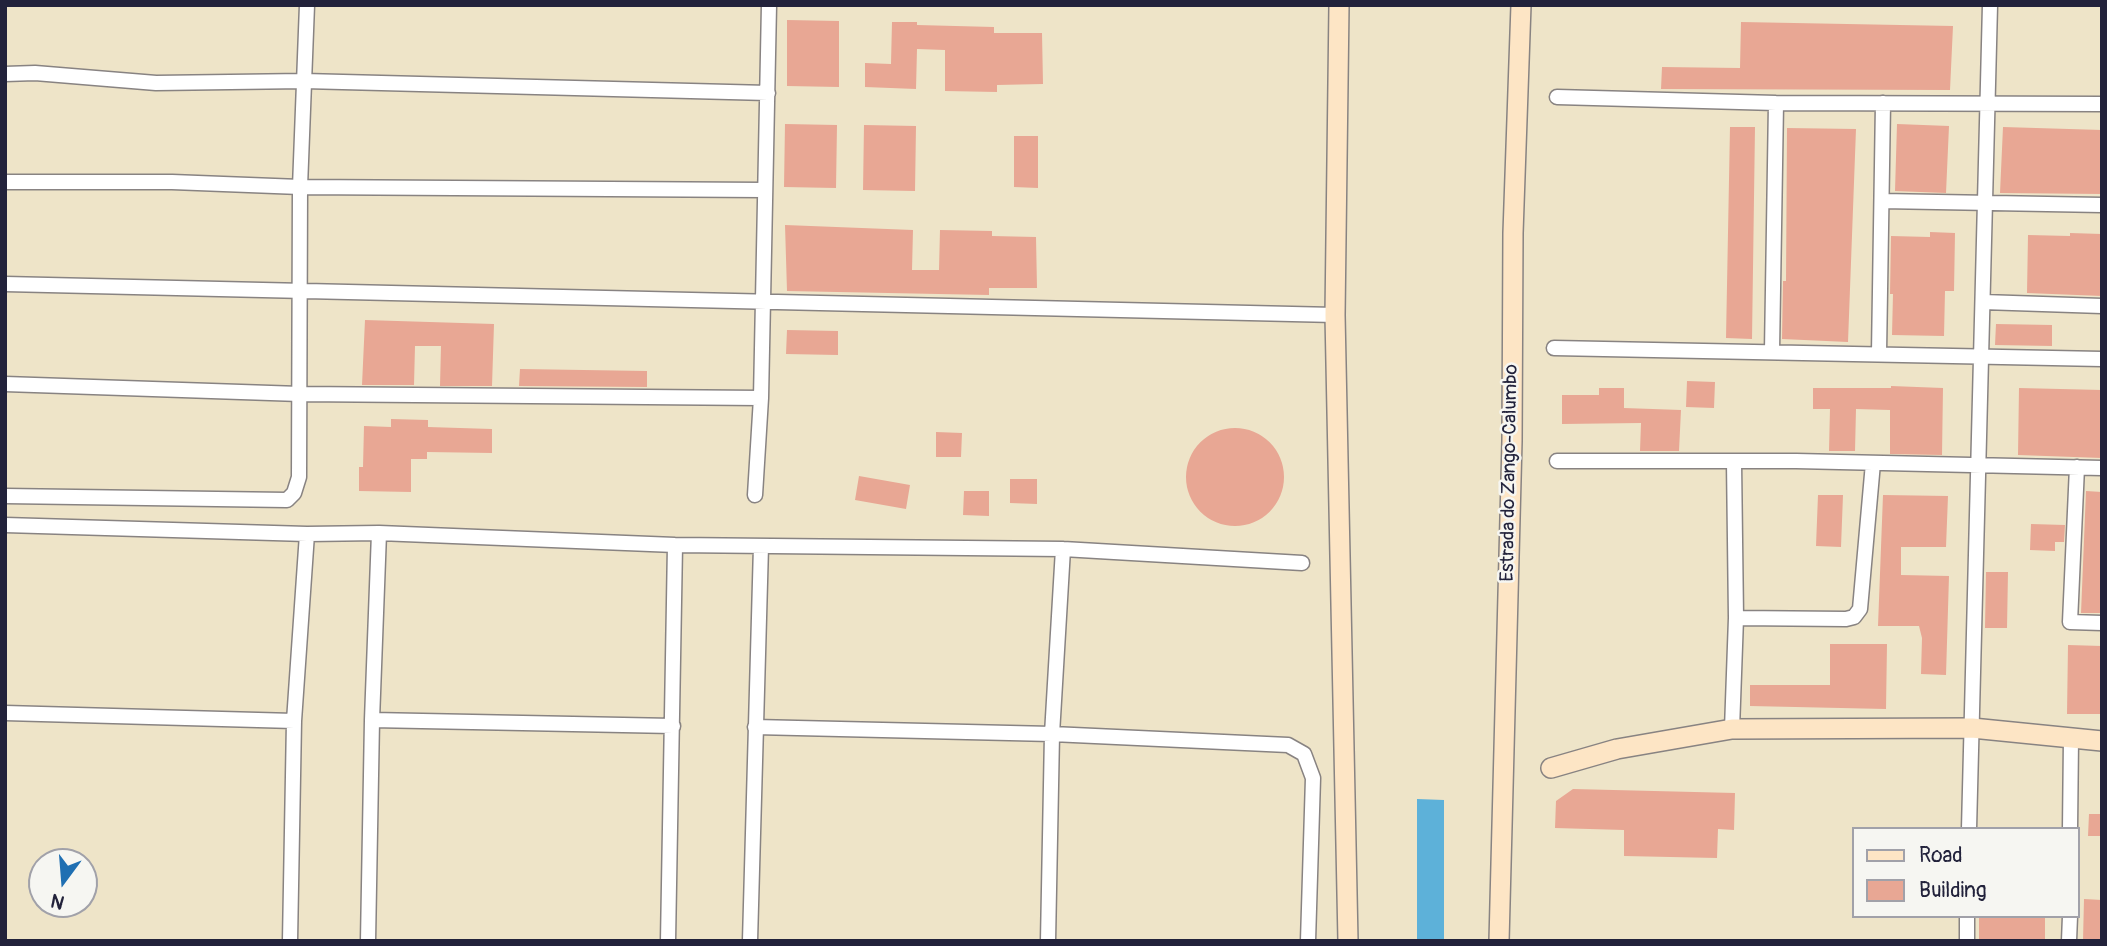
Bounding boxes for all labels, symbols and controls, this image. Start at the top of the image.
street label: Estrada do Zango-Calumbo [1497,364,1523,582]
legend [1852,827,2079,918]
text: Road [1919,842,1963,869]
north arrow [28,848,98,918]
text: Building [1919,877,1986,904]
text: N [48,888,67,915]

